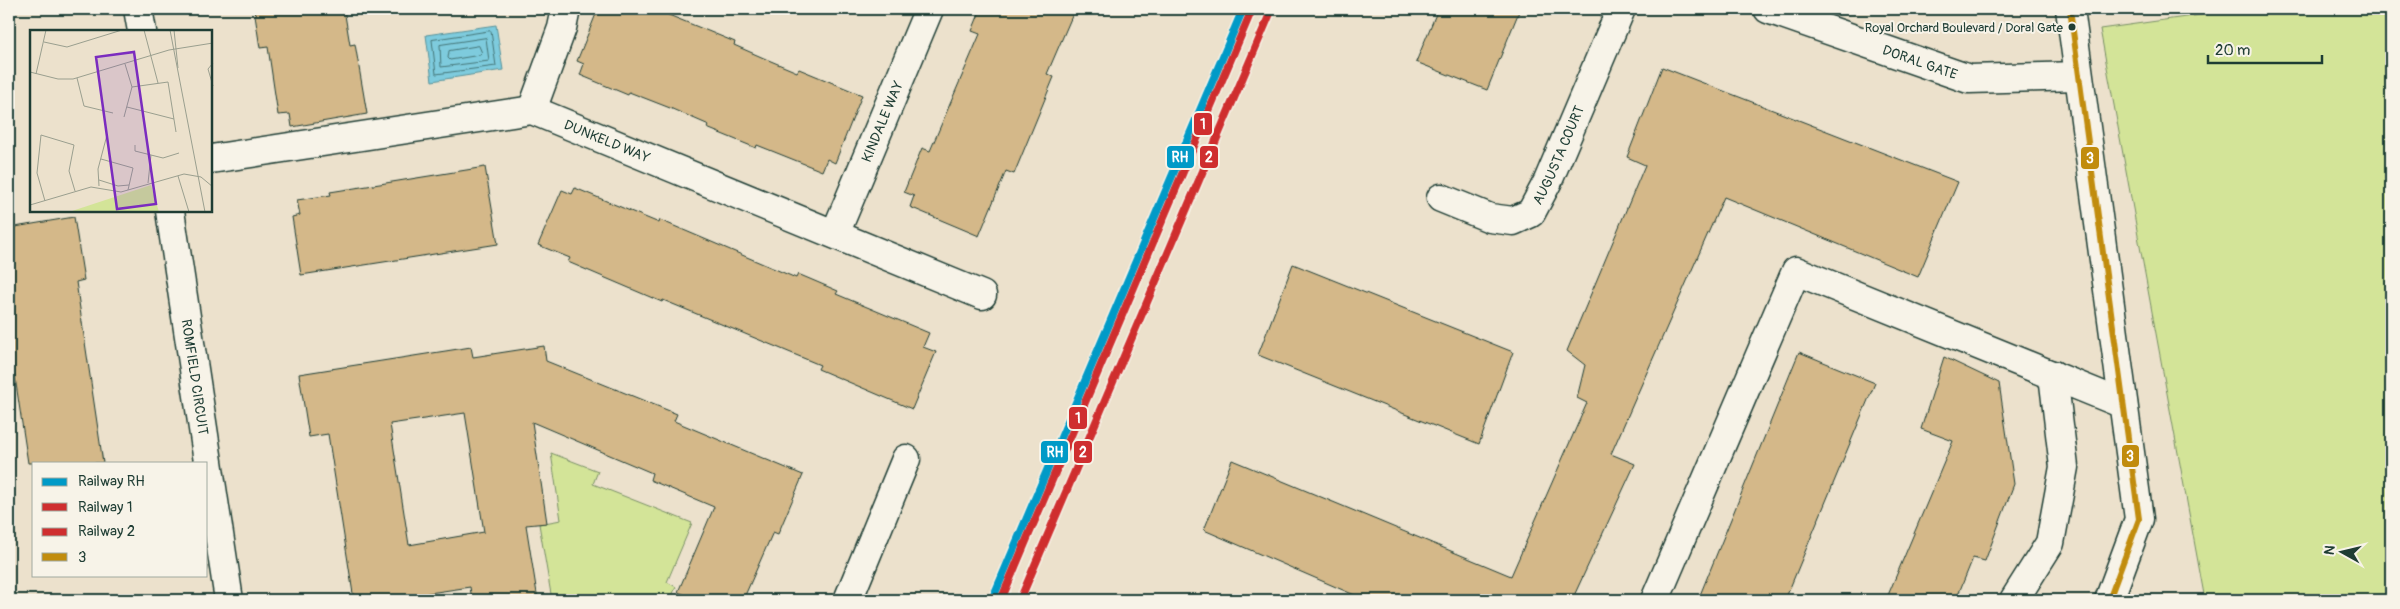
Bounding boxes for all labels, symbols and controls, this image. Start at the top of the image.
place label: Royal Orchard Boulevard / Doral Gate [1865,20,2064,36]
marker: Royal Orchard Boulevard / Doral Gate [2067,22,2077,32]
inset map [30,30,212,212]
scale bar [2208,32,2321,64]
text: 20 m [2215,41,2250,60]
street label: DORAL GATE [1880,42,1960,83]
street label: KINDALE WAY [858,79,907,165]
street label: AUGUSTA COURT [1529,103,1588,208]
line badge: 1 [1193,112,1213,136]
street label: DUNKELD WAY [562,116,652,167]
text: 1 [1200,116,1206,133]
line badge: RH [1166,145,1195,169]
line badge: 2 [1199,145,1219,169]
line badge: 3 [2080,146,2100,170]
text: RH [1172,149,1189,166]
text: 2 [1205,149,1213,166]
text: 3 [2086,150,2094,167]
street label: ROMFIELD CIRCUIT [178,318,212,436]
line badge: 1 [1068,406,1088,430]
text: 1 [1075,410,1081,427]
line badge: RH [1040,440,1069,464]
line badge: 2 [1073,440,1093,464]
text: RH [1047,444,1064,461]
text: 2 [1079,444,1087,461]
line badge: 3 [2121,444,2140,468]
text: 3 [2126,448,2134,465]
legend [32,462,208,576]
text: Railway RH [78,472,145,491]
text: Railway 1 [78,498,133,517]
text: Railway 2 [78,522,135,541]
north arrow [2318,526,2368,576]
text: N [2321,544,2339,556]
text: 3 [78,548,86,567]

